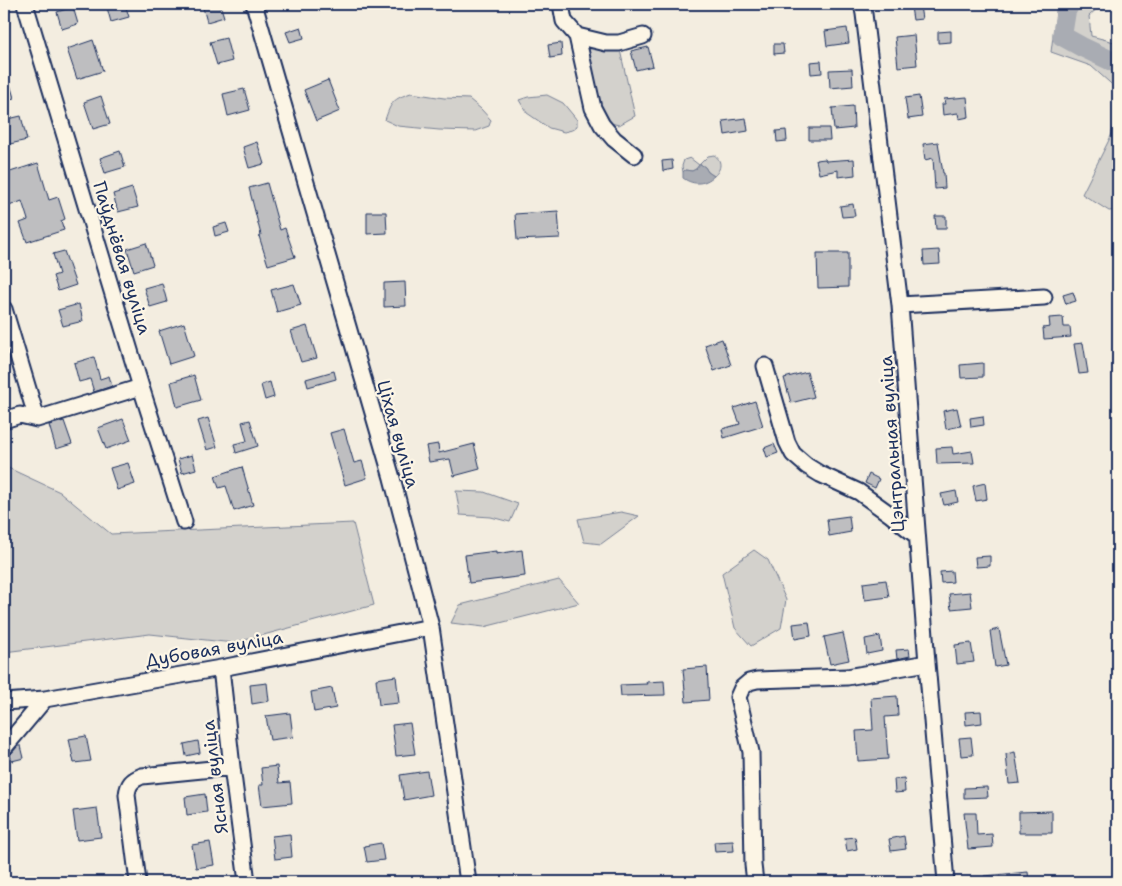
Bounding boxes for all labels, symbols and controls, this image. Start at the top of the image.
street label: Паўднёвая вуліца [87,179,157,337]
street label: Цэнтральная вуліца [874,355,910,533]
street label: Ціхая вуліца [371,377,425,491]
street label: Дубовая вуліца [143,625,285,673]
street label: Ясная вуліца [196,719,234,835]

